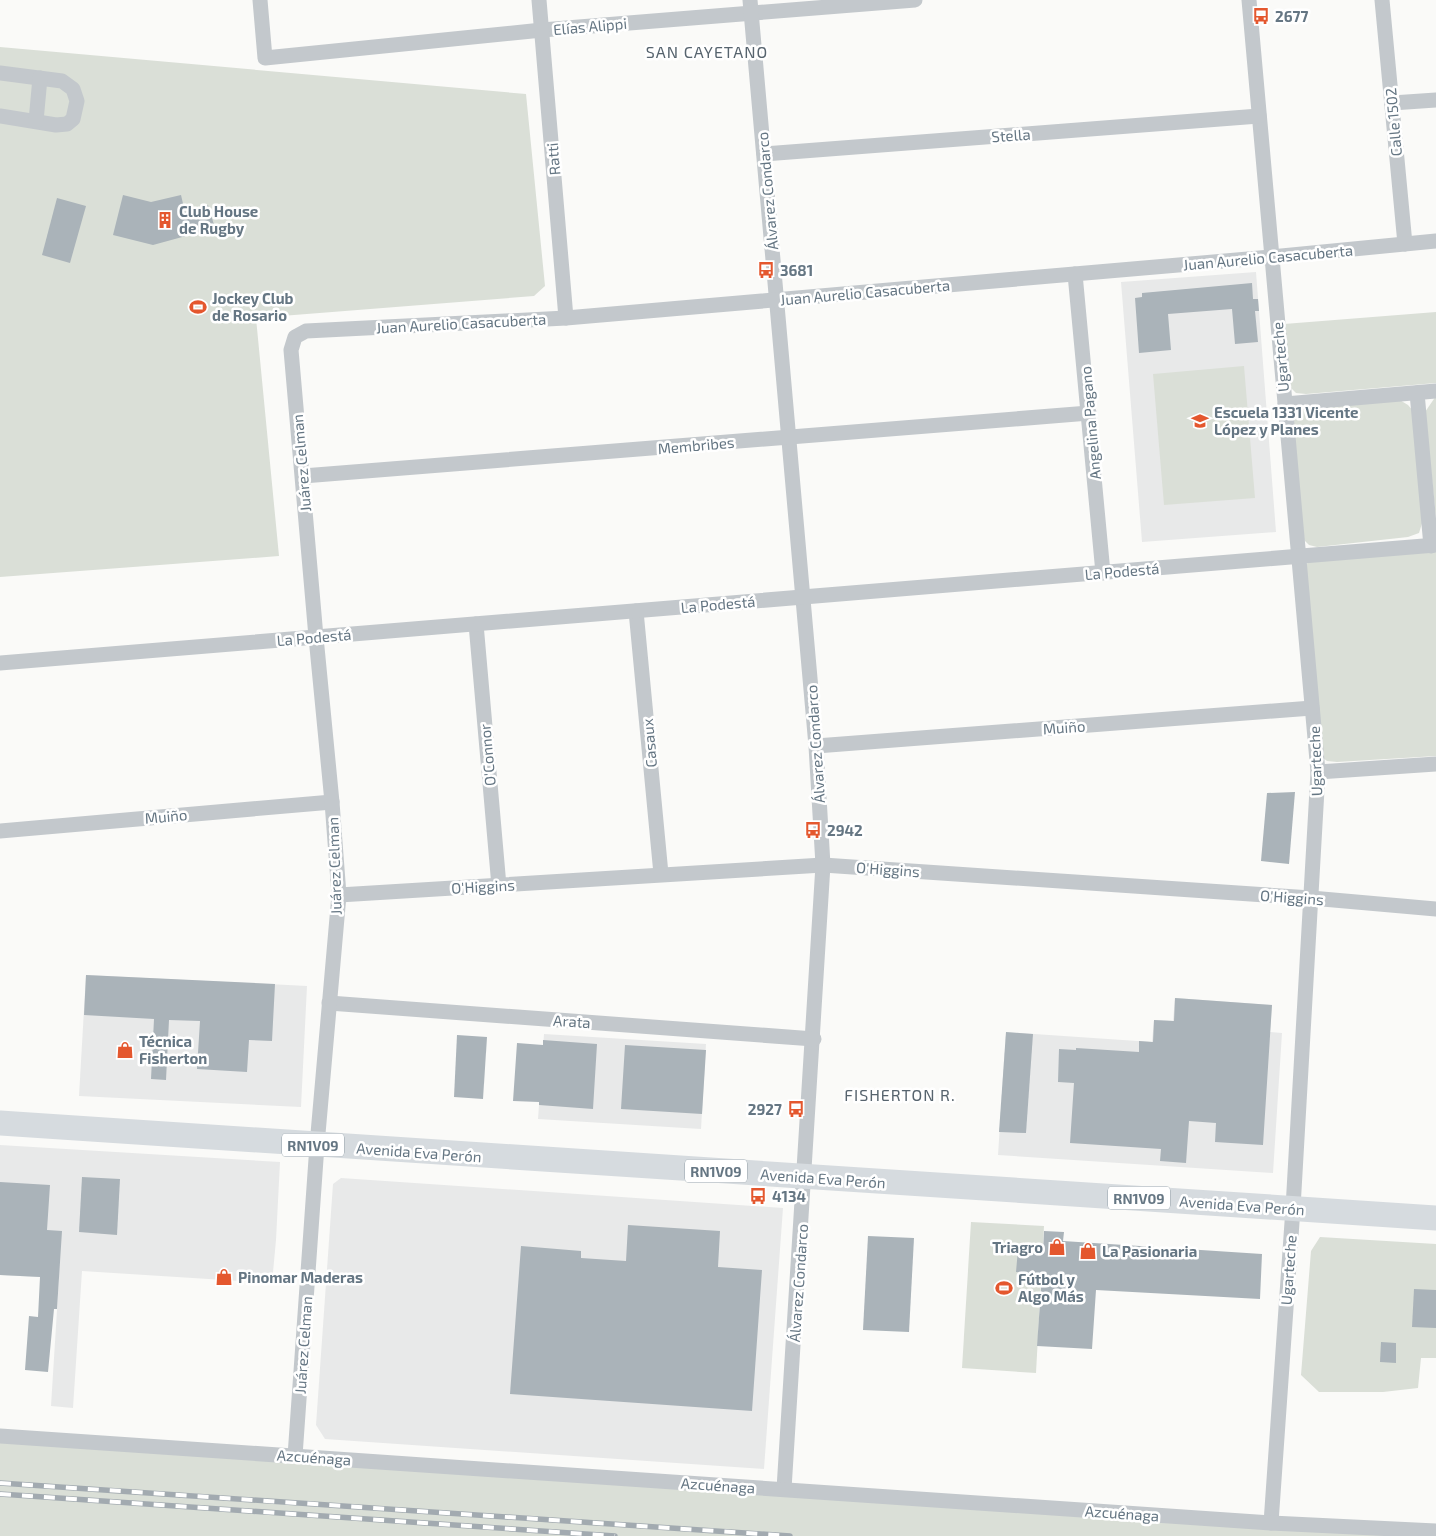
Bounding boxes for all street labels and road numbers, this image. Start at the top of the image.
street label: Elías Alippi [552,14,628,38]
street label: Calle 1502 [1381,87,1405,157]
street label: Stella [991,125,1031,145]
street label: Álvarez Condarco [753,131,781,251]
street label: Ratti [543,142,563,176]
street label: Juan Aurelio Casacuberta [1182,241,1354,273]
street label: Juan Aurelio Casacuberta [779,276,951,308]
street label: Juan Aurelio Casacuberta [375,310,547,336]
street label: Ugarteche [1268,321,1292,393]
street label: Angelina Pagano [1076,366,1104,480]
street label: Juárez Celman [288,413,314,513]
street label: Membribes [657,433,735,457]
street label: La Podestá [1084,559,1160,583]
street label: La Podestá [680,592,756,616]
street label: La Podestá [276,625,352,649]
street label: Álvarez Condarco [802,684,828,804]
street label: Muiño [1042,717,1086,737]
street label: Casaux [638,718,660,768]
street label: O'Connor [475,723,499,787]
street label: Ugarteche [1305,726,1325,796]
street label: Muiño [144,805,188,827]
street label: Juárez Celman [323,817,345,915]
street label: O'Higgins [856,858,920,880]
street label: O'Higgins [451,875,515,897]
street label: O'Higgins [1260,886,1324,908]
street label: Arata [553,1011,591,1031]
road number: RN1V09 [282,1134,344,1156]
street label: Avenida Eva Perón [356,1139,482,1165]
road number: RN1V09 [685,1160,747,1182]
street label: Avenida Eva Perón [760,1165,886,1191]
road number: RN1V09 [1108,1186,1170,1210]
street label: Avenida Eva Perón [1179,1192,1305,1218]
street label: Álvarez Condarco [785,1223,811,1343]
street label: Ugarteche [1277,1234,1299,1306]
street label: Juárez Celman [291,1296,315,1394]
street label: Azcuénaga [276,1445,352,1469]
street label: Azcuénaga [680,1473,756,1497]
street label: Azcuénaga [1084,1501,1160,1525]

